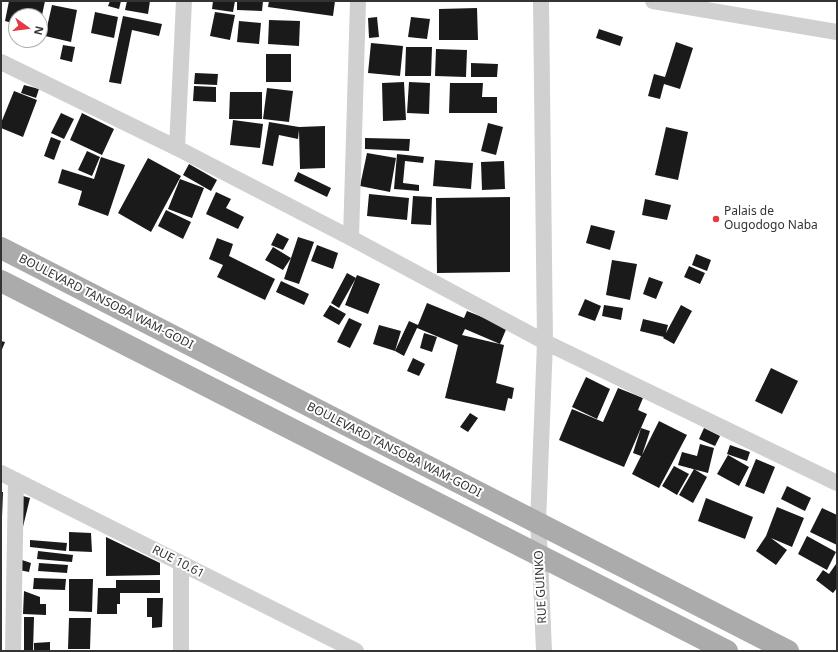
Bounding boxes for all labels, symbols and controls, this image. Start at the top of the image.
north arrow [8,8,48,48]
text: N [31,25,48,37]
place label: Palais de Ougodogo Naba [724,205,818,233]
marker: Palais de Ougodogo Naba [711,214,721,224]
street label: BOULEVARD TANSOBA WAM-GODI [16,252,196,352]
street label: BOULEVARD TANSOBA WAM-GODI [304,400,484,500]
street label: RUE 10.61 [149,543,207,581]
street label: RUE GUINKO [532,550,550,624]

